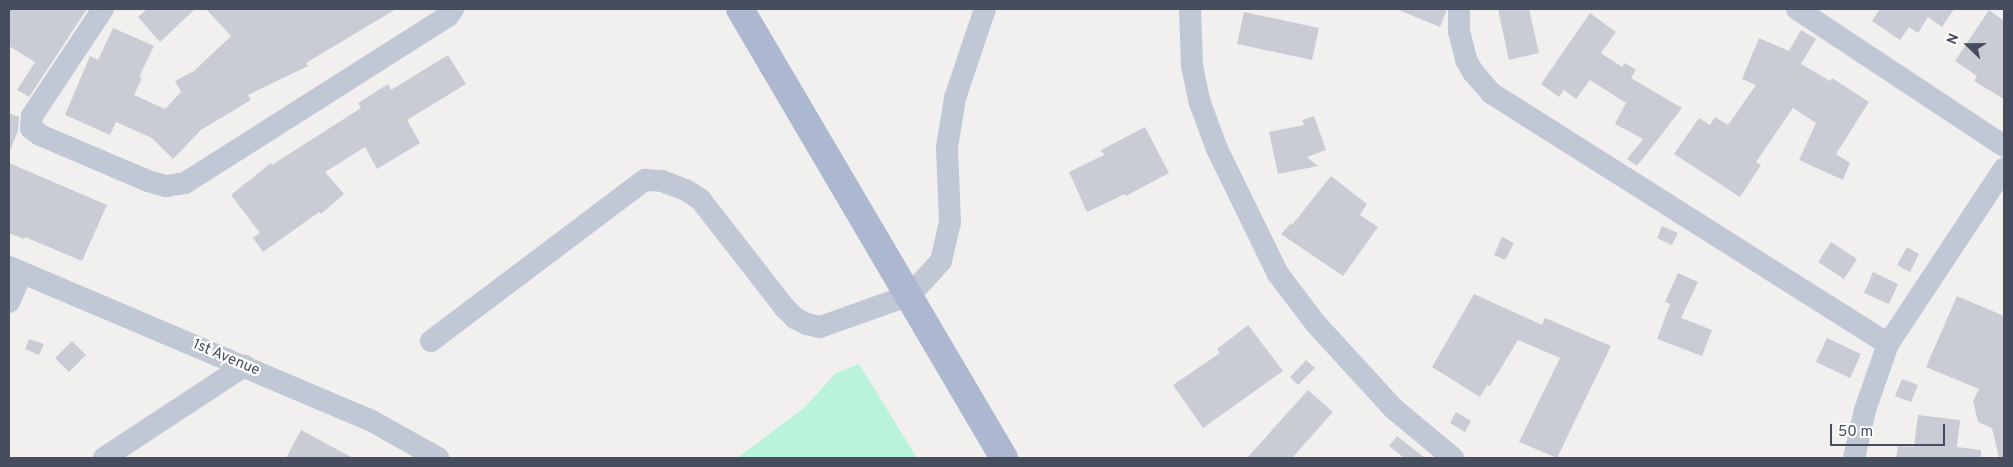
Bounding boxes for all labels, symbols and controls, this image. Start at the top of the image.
north arrow [1943,20,1993,70]
text: N [1944,31,1963,47]
street label: 1st Avenue [190,336,262,380]
scale bar [1833,414,1948,446]
text: 50 m [1838,423,1873,442]

